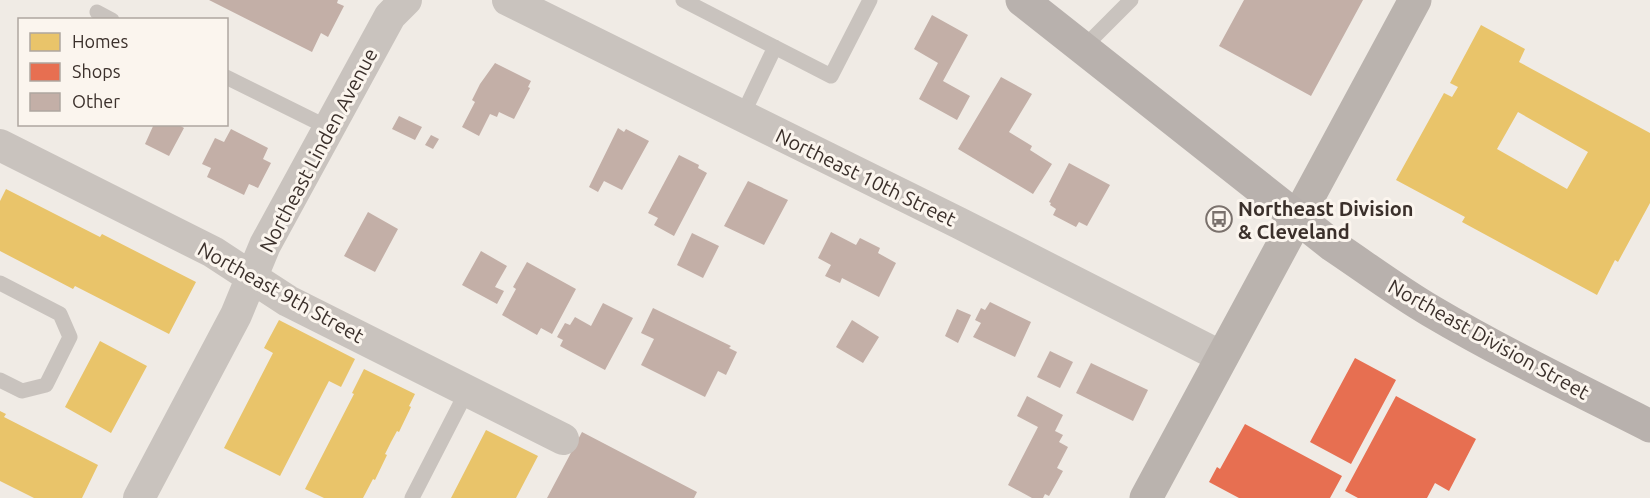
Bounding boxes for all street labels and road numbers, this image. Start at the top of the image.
street label: Northeast Linden Avenue [254,44,382,256]
street label: Northeast 10th Street [772,123,960,231]
street label: Northeast 9th Street [194,237,368,347]
street label: Northeast Division Street [1385,274,1593,404]

